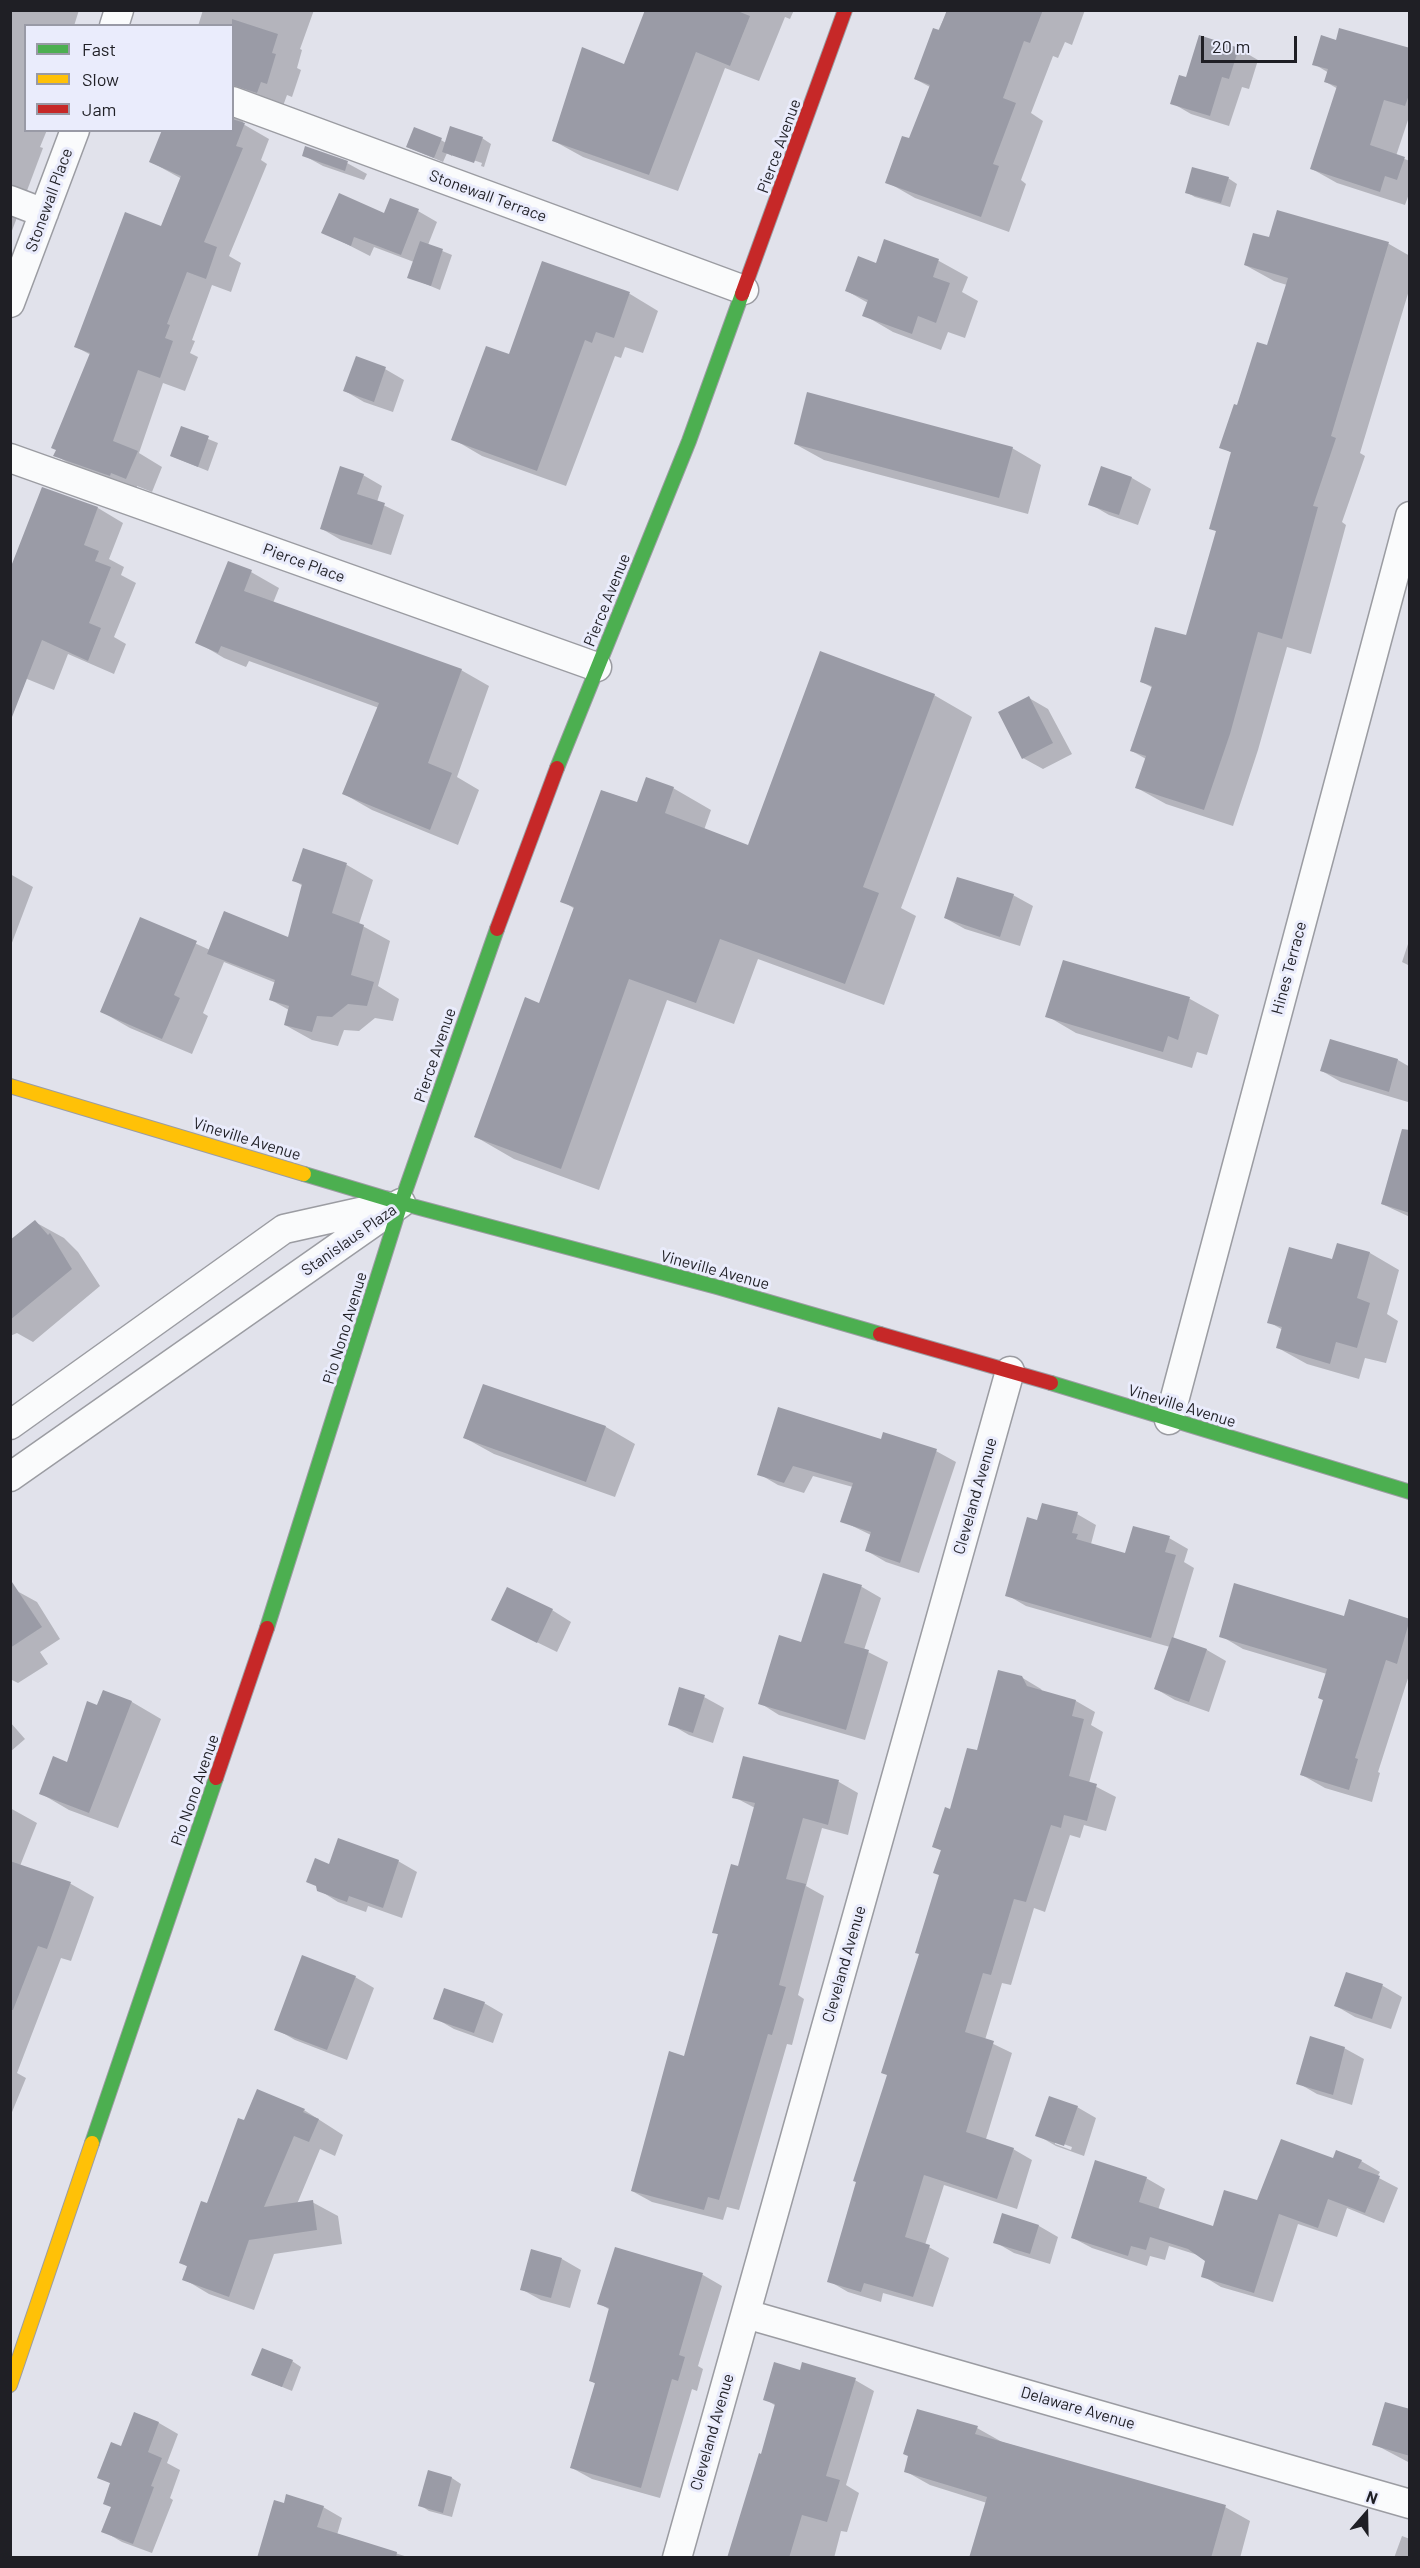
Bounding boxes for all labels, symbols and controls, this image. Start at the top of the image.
legend [24,24,234,132]
scale bar [1204,24,1300,62]
text: 20 m [1212,35,1250,57]
text: Fast [82,38,116,60]
text: Slow [82,68,119,90]
street label: Pierce Avenue [753,96,805,196]
text: Jam [82,98,116,120]
street label: Stonewall Place [21,146,77,254]
street label: Stonewall Terrace [427,166,549,226]
street label: Pierce Place [260,539,348,587]
street label: Pierce Avenue [580,551,634,649]
street label: Hines Terrace [1267,919,1311,1017]
street label: Pierce Avenue [410,1005,460,1105]
street label: Vineville Avenue [191,1113,303,1165]
street label: Stanislaus Plaza [298,1200,400,1280]
street label: Vineville Avenue [658,1246,772,1294]
street label: Pio Nono Avenue [319,1270,371,1386]
street label: Vineville Avenue [1126,1380,1238,1432]
street label: Cleveland Avenue [949,1435,1001,1557]
street label: Pio Nono Avenue [167,1732,223,1848]
street label: Cleveland Avenue [818,1903,870,2025]
street label: Cleveland Avenue [686,2371,738,2493]
street label: Delaware Avenue [1019,2383,1137,2433]
north arrow [1336,2484,1396,2544]
text: N [1364,2486,1381,2507]

